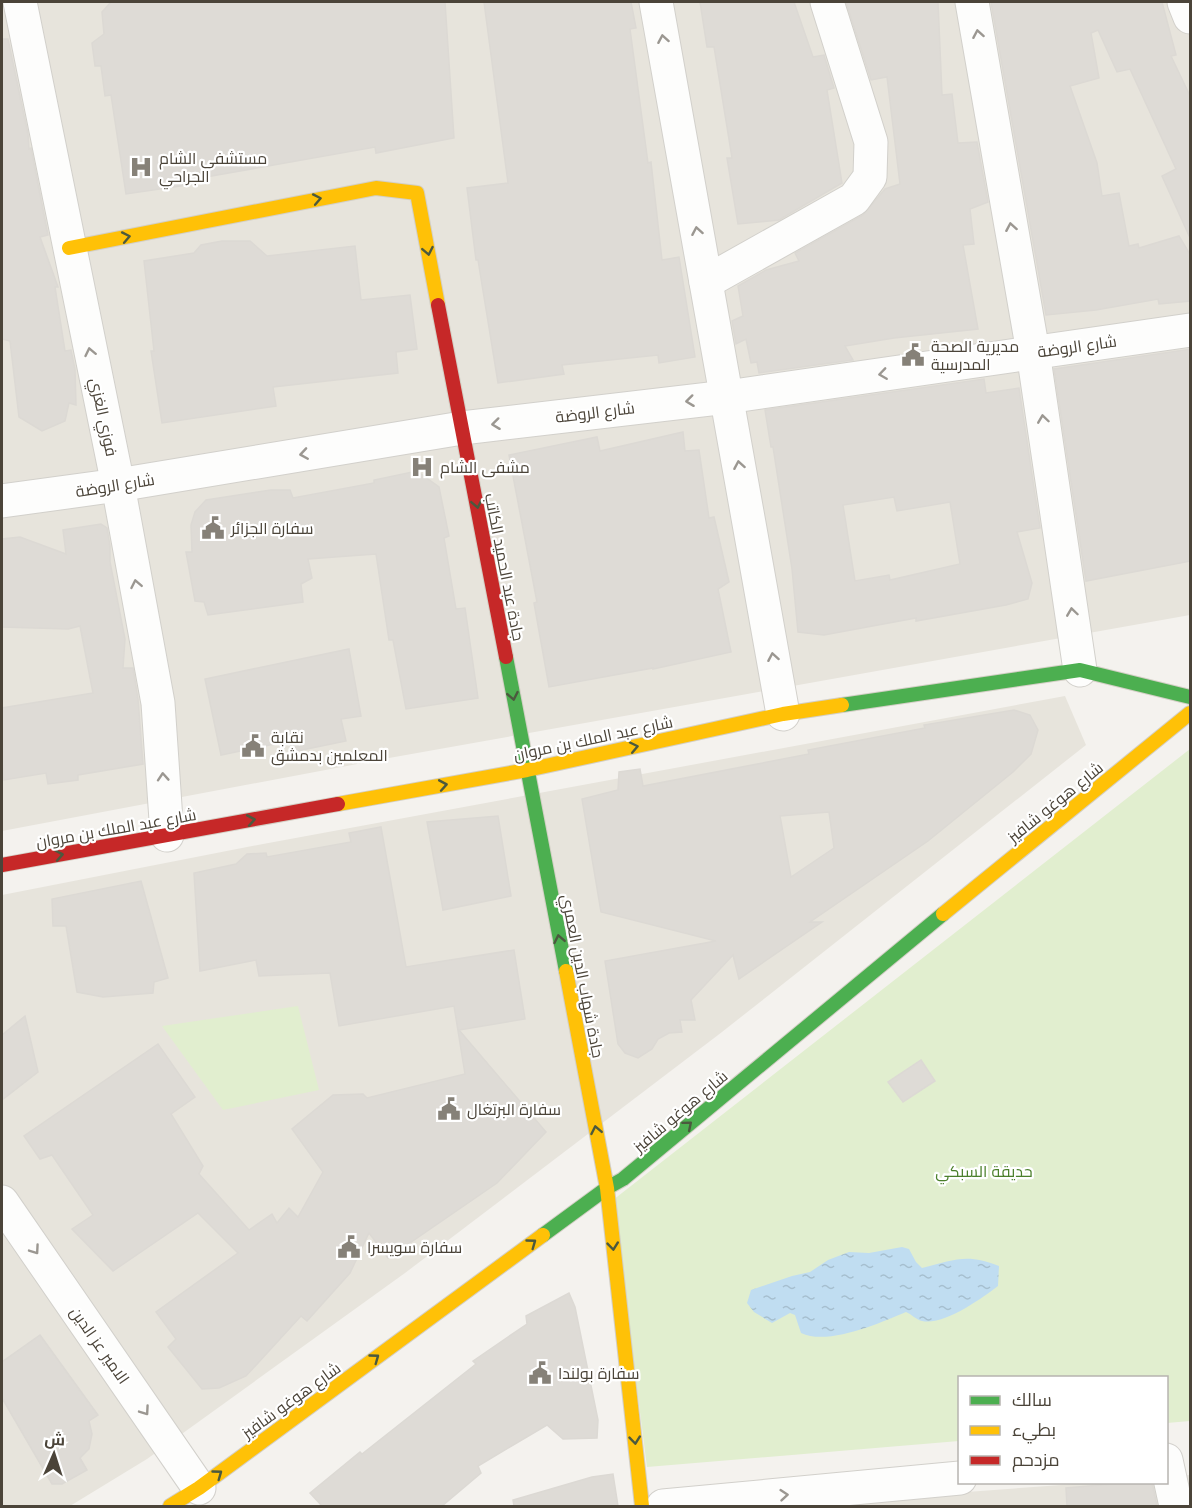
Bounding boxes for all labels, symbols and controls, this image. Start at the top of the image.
one-way arrow [972,30,985,40]
one-way arrow [657,35,670,45]
place label: مستشفى الشام الجراحي [159,149,267,190]
hospital icon: مستشفى الشام الجراحي [128,154,154,180]
one-way arrow [312,193,322,206]
one-way arrow [1005,222,1018,232]
one-way arrow [691,227,704,237]
one-way arrow [121,231,131,244]
one-way arrow [421,245,434,255]
street label: شارع الروضة [1036,332,1118,363]
place label: مديرية الصحة المدرسية [931,337,1019,374]
public building icon: مديرية الصحة المدرسية [900,342,926,368]
one-way arrow [84,347,97,357]
one-way arrow [879,367,888,379]
street label: فوزي الغزي [82,376,121,459]
one-way arrow [686,394,695,407]
street label: شارع الروضة [554,398,636,429]
one-way arrow [1037,414,1049,424]
one-way arrow [492,417,501,429]
one-way arrow [299,447,309,460]
hospital icon: مشفى الشام [409,454,435,480]
place label: مشفى الشام [440,458,530,479]
one-way arrow [733,460,745,469]
street label: شارع الروضة [74,470,156,503]
street label: جادة عبد الحميد الكاتب [481,492,528,642]
one-way arrow [470,499,483,509]
public building icon: سفارة الجزائر [200,515,226,541]
place label: سفارة الجزائر [230,519,314,538]
one-way arrow [130,580,143,590]
one-way arrow [1066,607,1078,616]
one-way arrow [767,652,779,661]
one-way arrow [506,690,519,700]
street label: شارع عبد الملك بن مروان [512,712,675,767]
place label: نقابة المعلمين بدمشق [271,728,388,766]
public building icon: نقابة المعلمين بدمشق [240,733,266,759]
one-way arrow [629,741,639,754]
street label: شارع هوغو شافيز [1003,758,1108,849]
one-way arrow [157,773,170,782]
one-way arrow [437,779,447,792]
street label: شارع عبد الملك بن مروان [34,805,198,854]
one-way arrow [246,814,256,827]
one-way arrow [54,849,64,862]
street label: جادة شهاب الدين العمري [553,893,608,1060]
one-way arrow [553,934,566,944]
street label: شارع هوغو شافيز [628,1066,733,1159]
public building icon: سفارة البرتغال [436,1096,462,1122]
place label: سفارة البرتغال [467,1100,561,1120]
one-way arrow [681,1122,692,1133]
one-way arrow [590,1126,603,1136]
park label: حديقة السبكي [935,1162,1033,1185]
public building icon: سفارة سويسرا [336,1234,362,1260]
place label: سفارة سويسرا [367,1238,462,1257]
one-way arrow [526,1239,537,1250]
one-way arrow [606,1241,619,1251]
one-way arrow [28,1243,39,1254]
street label: الامير عز الدين [65,1303,133,1388]
one-way arrow [368,1354,379,1365]
street label: شارع هوغو شافيز [237,1358,346,1445]
public building icon: سفارة بولندا [527,1360,553,1386]
place label: سفارة بولندا [558,1364,639,1383]
legend [958,1376,1168,1484]
text: سالك [1012,1389,1052,1411]
one-way arrow [138,1404,149,1415]
text: بطيء [1012,1419,1056,1444]
north arrow [24,1424,84,1484]
text: ش [44,1429,66,1450]
one-way arrow [628,1435,641,1444]
text: مزدحم [1012,1449,1060,1472]
one-way arrow [211,1470,222,1481]
one-way arrow [779,1489,788,1502]

